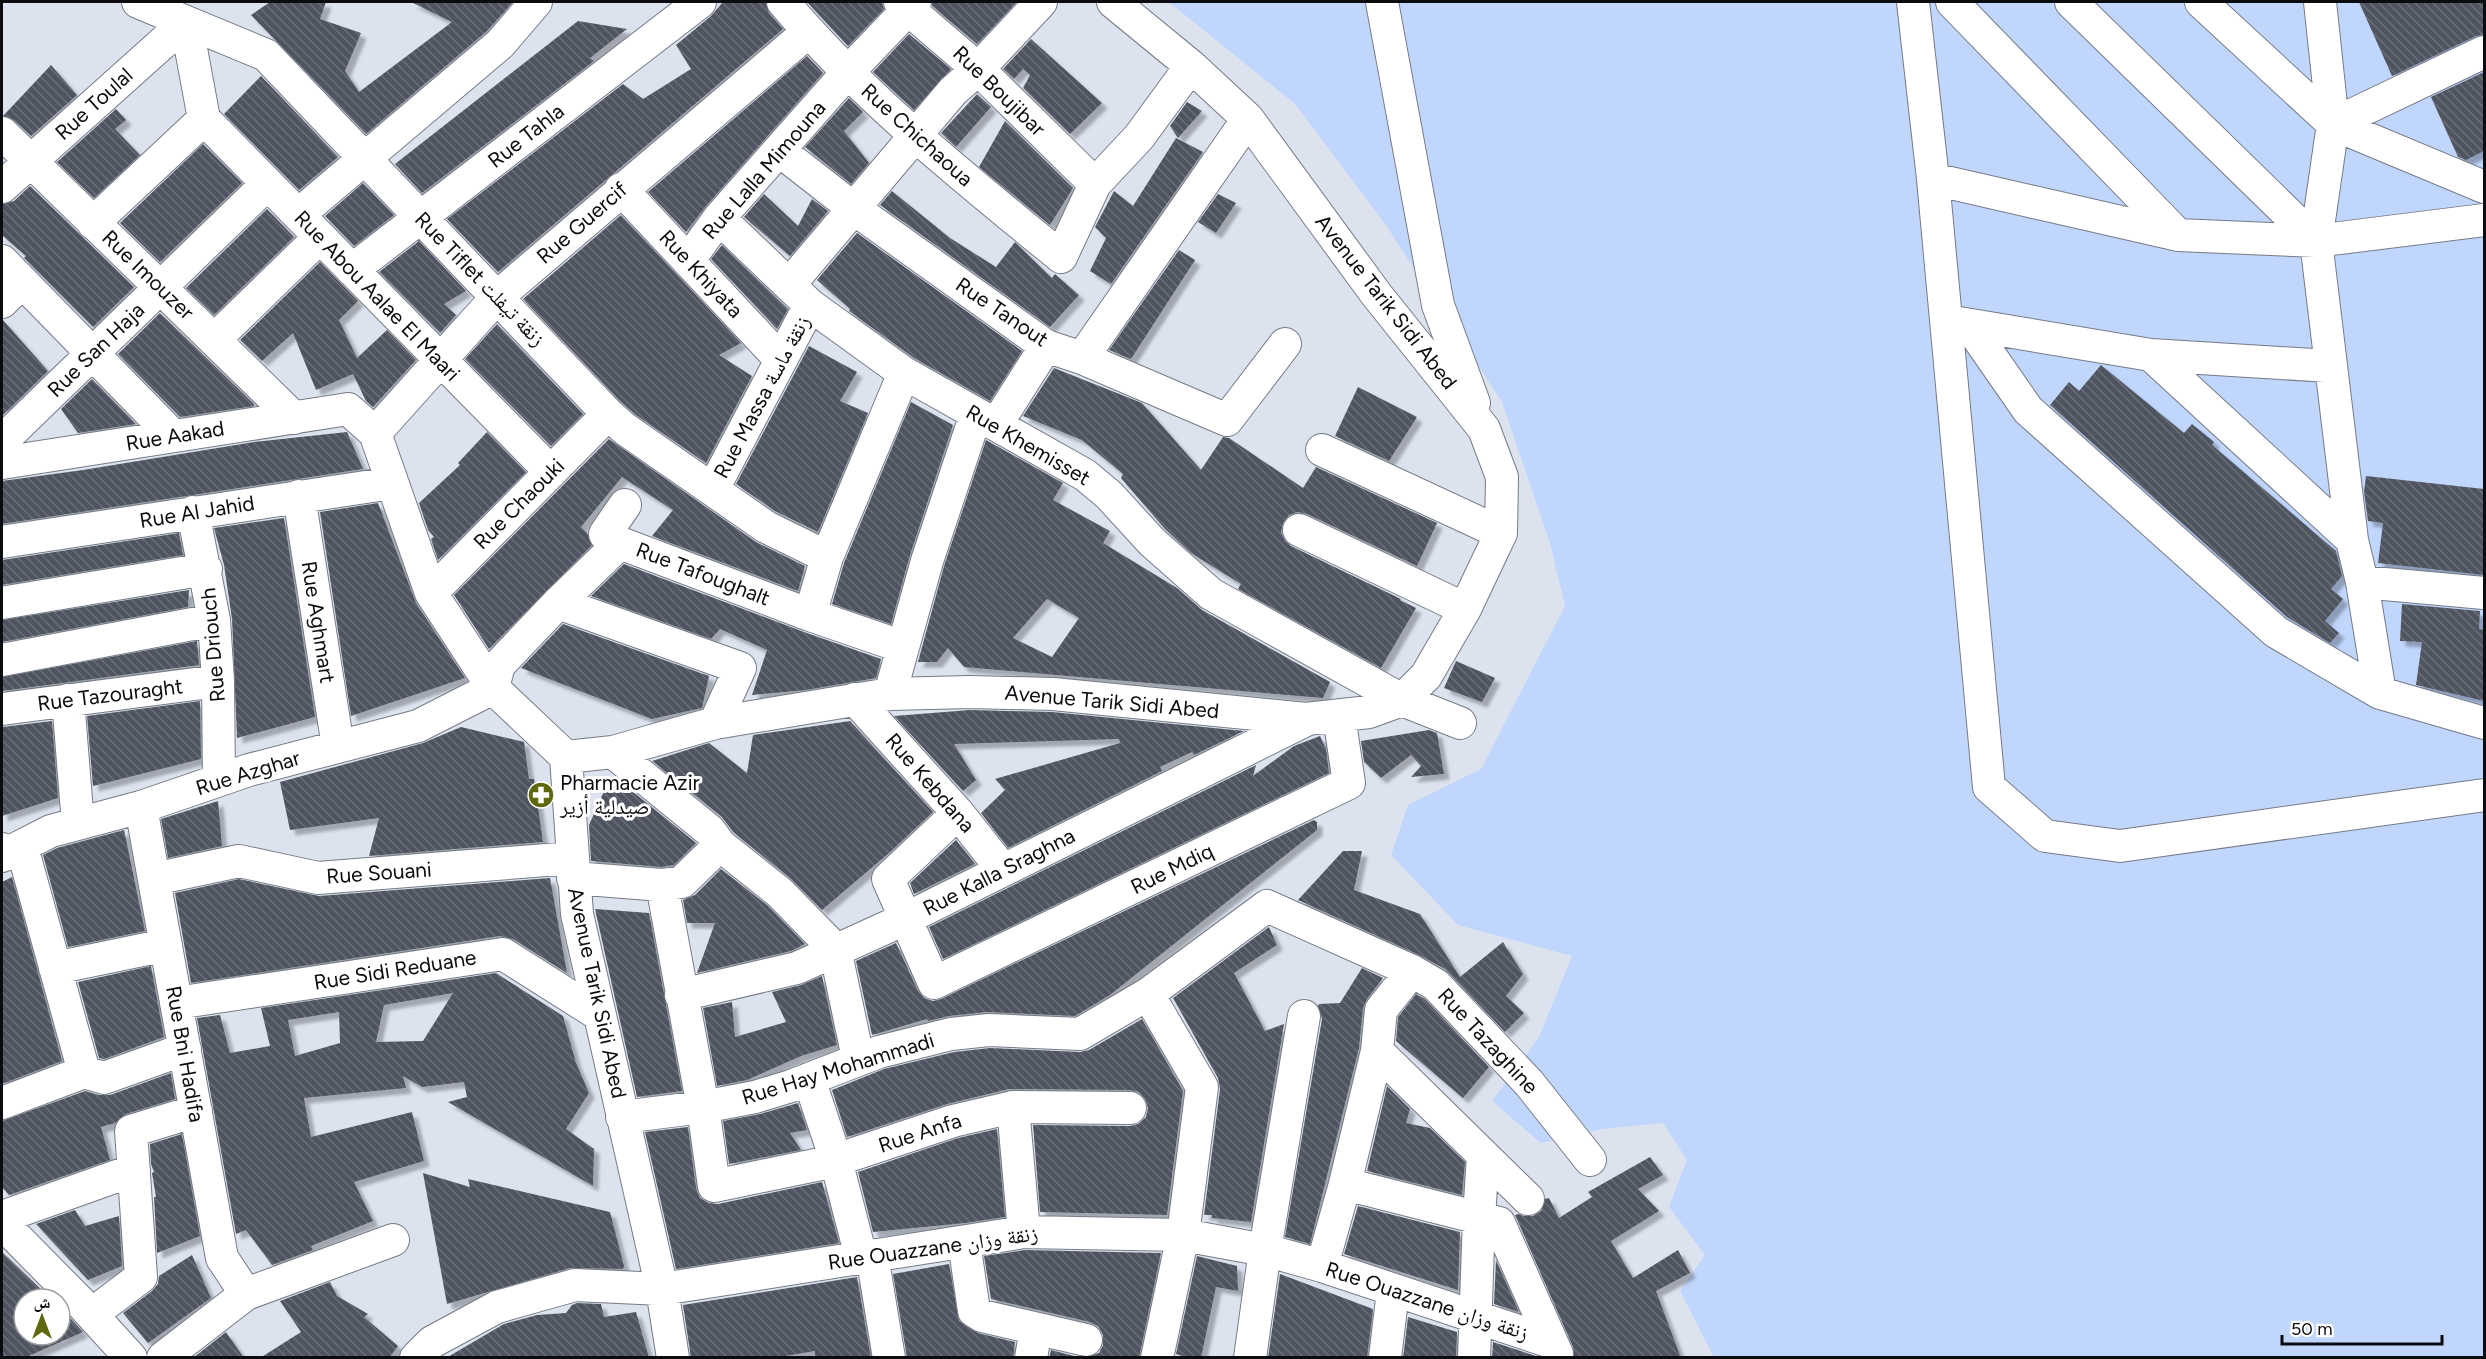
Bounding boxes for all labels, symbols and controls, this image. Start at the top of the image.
street label: Rue Boujibar [948,40,1051,141]
street label: Rue Toulal [50,62,138,145]
street label: Rue Chichaoua [856,78,978,191]
street label: Rue Lalla Mimouna [697,95,831,244]
street label: Rue Tahla [483,98,569,173]
street label: Rue Guercif [531,176,632,269]
street label: Rue Abou Aalae El Maari [289,205,465,386]
street label: Rue Tiflet زنقة تيفلت [410,206,551,351]
street label: Avenue Tarik Sidi Abed [1310,209,1462,394]
street label: Rue Imouzer [97,225,199,325]
street label: Rue Khiyata [654,225,748,323]
street label: Rue Tanout [951,272,1053,352]
street label: Rue San Haja [42,297,149,402]
street label: Rue Massa زنقة ماسة [708,311,815,482]
street label: Rue Khemisset [962,399,1095,490]
street label: Rue Aakad [124,415,226,456]
street label: Rue Chaouki [468,453,569,554]
street label: Rue Al Jahid [138,490,256,533]
street label: Rue Tafoughalt [633,537,774,611]
street label: Rue Aghmart [297,559,340,685]
street label: Rue Driouch [195,587,230,703]
street label: Rue Tazouraght [36,673,184,716]
street label: Avenue Tarik Sidi Abed [1004,680,1220,723]
street label: Rue Kebdana [880,728,980,837]
street label: Rue Azghar [193,745,303,800]
place label: Pharmacie Azir صيدلية أزير [559,770,700,819]
pharmacy icon: Pharmacie Azir صيدلية أزير [526,780,556,810]
street label: Rue Kalla Sraghna [919,822,1079,921]
street label: Rue Mdiq [1126,838,1217,899]
street label: Rue Souani [325,856,433,889]
street label: Avenue Tarik Sidi Abed [563,885,632,1101]
street label: Rue Sidi Reduane [312,944,478,995]
street label: Rue Tazaghine [1433,983,1544,1099]
street label: Rue Bni Hadifa [161,984,210,1124]
street label: Rue Hay Mohammadi [739,1027,937,1110]
street label: Rue Anfa [875,1107,965,1158]
street label: Rue Ouazzane زنقة وزان [826,1220,1040,1275]
street label: Rue Ouazzane زنقة وزان [1323,1256,1532,1345]
north arrow [12,1287,72,1347]
text: ش [34,1293,51,1312]
scale bar [2282,1308,2442,1346]
text: 50 m [2291,1318,2333,1340]

